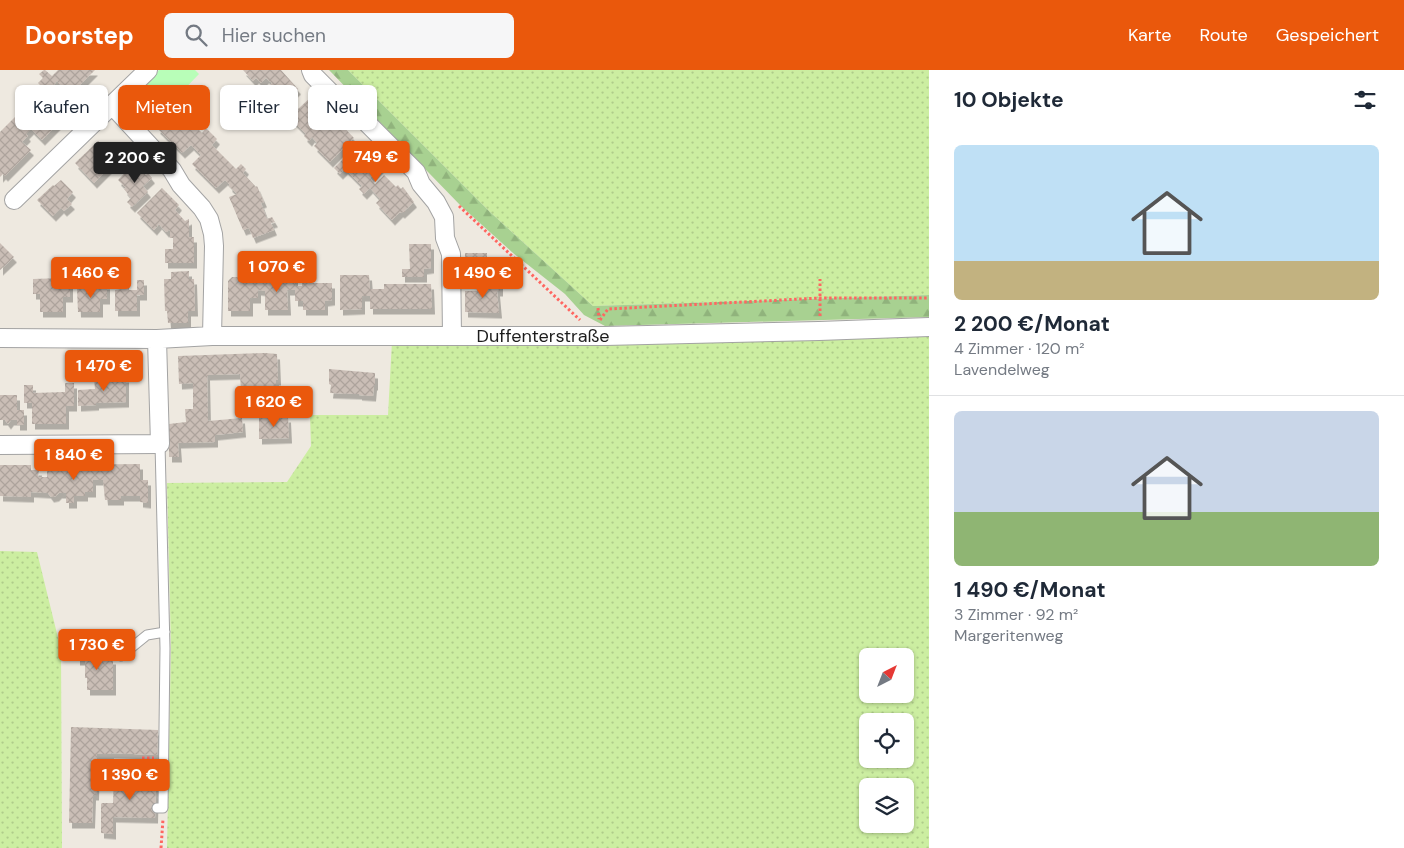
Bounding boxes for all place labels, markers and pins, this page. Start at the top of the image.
pin: 749 € [341,140,411,183]
pin: 2 200 € [89,142,181,184]
pin: 1 070 € [231,250,323,293]
pin: 1 460 € [45,256,137,299]
pin: 1 490 € [437,256,529,299]
pin: 1 470 € [58,350,150,392]
pin: 1 620 € [228,386,320,428]
pin: 1 840 € [28,438,120,481]
pin: 1 730 € [51,628,143,671]
pin: 1 390 € [84,758,176,801]

